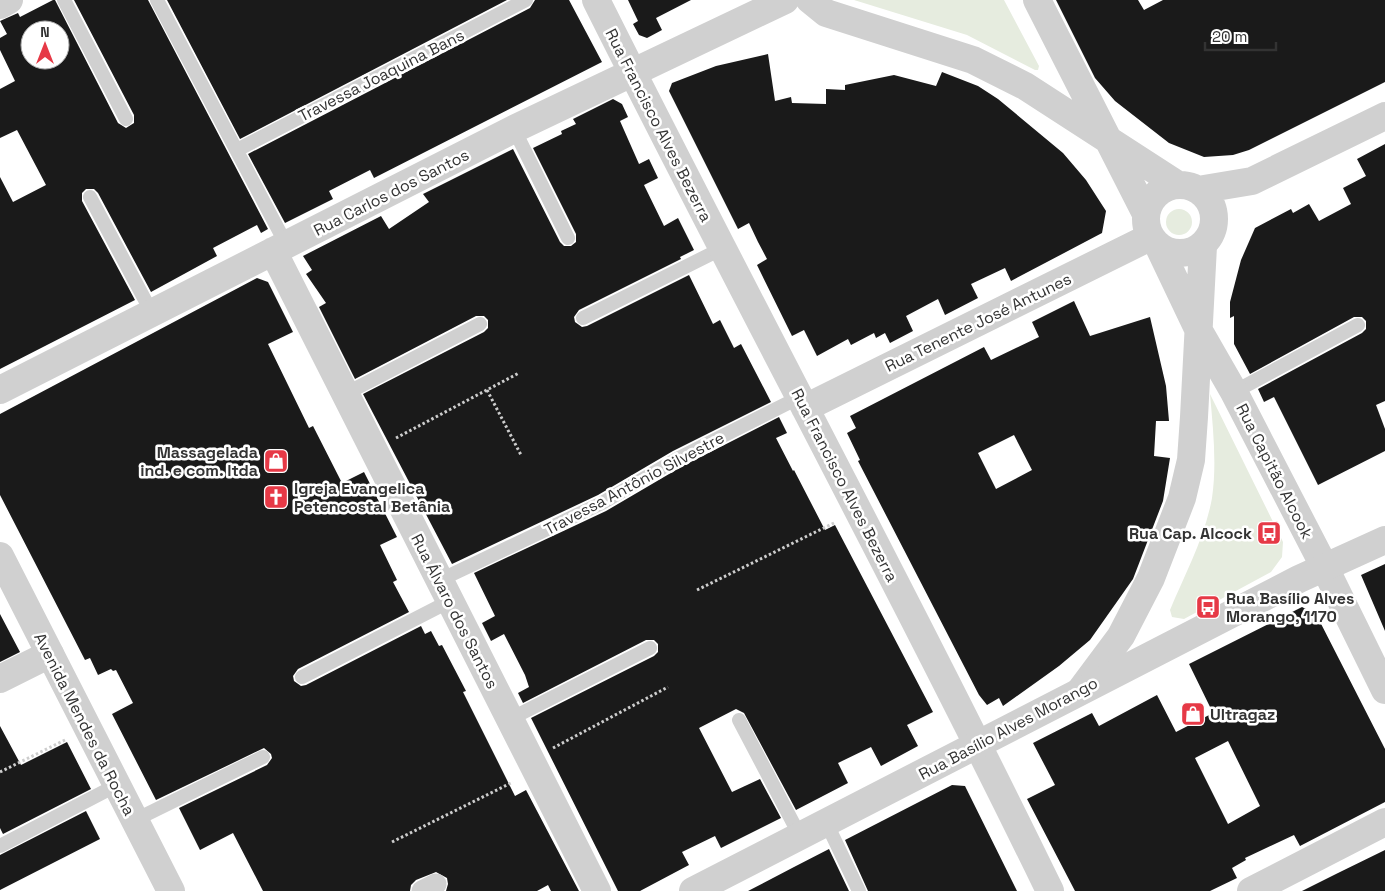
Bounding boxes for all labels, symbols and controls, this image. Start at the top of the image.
north arrow [20,20,70,70]
scale bar [1205,20,1276,52]
text: N [40,23,50,41]
street label: Travessa Joaquina Bans [295,24,468,127]
street label: Rua Francisco Alves Bezerra [601,25,717,226]
text: 20 m [1212,27,1247,46]
street label: Rua Carlos dos Santos [310,144,473,241]
street label: Rua Tenente José Antunes [882,268,1075,377]
street label: Rua Francisco Alves Bezerra [787,385,903,586]
street label: Rua Capitão Alcook [1231,400,1318,543]
street label: Travessa Antônio Silvestre [541,427,728,540]
place label: Massagelada ind. e com. ltda [140,442,258,481]
shop icon: Massagelada ind. e com. ltda [263,448,289,474]
place label: Igreja Evangelica Petencostal Betânia [294,478,450,517]
church icon: Igreja Evangelica Petencostal Betânia [263,484,289,510]
bus stop icon: Rua Cap. Alcock [1256,520,1282,546]
place label: Rua Cap. Alcock [1129,523,1252,544]
street label: Rua Álvaro dos Santos [406,530,503,692]
place label: Rua Basílio Alves Morango, 1170 [1226,588,1354,627]
bus stop icon: Rua Basílio Alves Morango, 1170 [1195,594,1221,620]
street label: Avenida Mendes da Rocha [29,629,140,819]
street label: Rua Basílio Alves Morango [915,672,1101,785]
shop icon: Ultragaz [1180,701,1206,727]
place label: Ultragaz [1210,704,1275,725]

